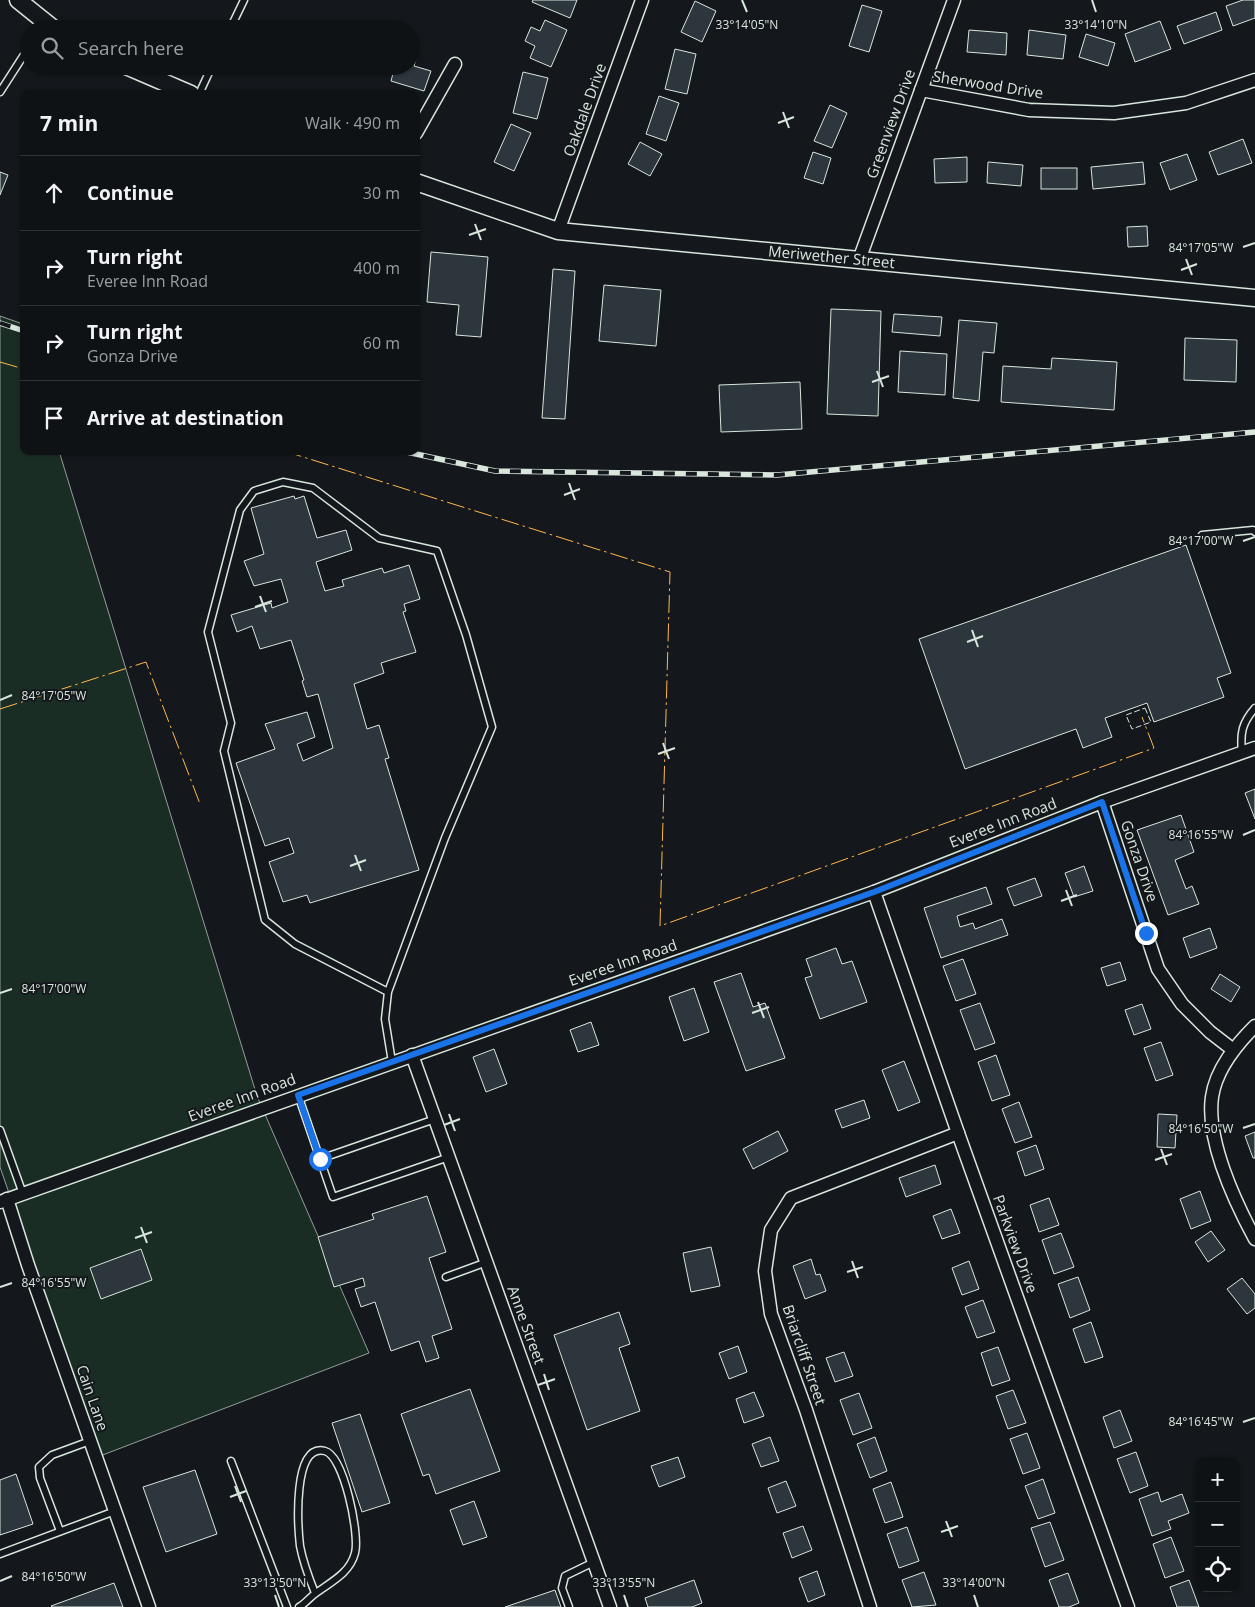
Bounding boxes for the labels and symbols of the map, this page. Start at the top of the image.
text: 33°14'05"N [716,16,778,33]
text: 33°14'10"N [1065,16,1127,33]
street label: Oakdale Drive [558,60,610,159]
street label: Sherwood Drive [932,65,1045,103]
street label: Greenview Drive [861,66,919,181]
text: 84°17'05"W [1169,239,1233,256]
street label: Meriwether Street [767,240,896,272]
text: 84°17'00"W [1169,532,1233,549]
text: 84°17'05"W [22,687,86,704]
street label: Everee Inn Road [946,792,1059,852]
street label: Gonza Drive [1117,817,1163,904]
text: 84°16'55"W [1169,826,1233,843]
route end [1135,922,1158,945]
street label: Everee Inn Road [566,934,680,990]
text: 84°17'00"W [22,980,86,997]
street label: Everee Inn Road [185,1068,298,1126]
text: 84°16'50"W [1169,1120,1233,1137]
route start [309,1148,332,1171]
street label: Parkview Drive [989,1192,1043,1296]
text: 84°16'55"W [22,1274,86,1291]
street label: Anne Street [504,1283,550,1367]
street label: Briarcliff Street [778,1302,831,1407]
street label: Cain Lane [72,1362,114,1433]
text: 84°16'45"W [1169,1413,1233,1430]
text: 84°16'50"W [22,1568,86,1585]
text: 33°13'50"N [244,1574,306,1591]
text: 33°13'55"N [593,1574,655,1591]
text: 33°14'00"N [943,1574,1005,1591]

